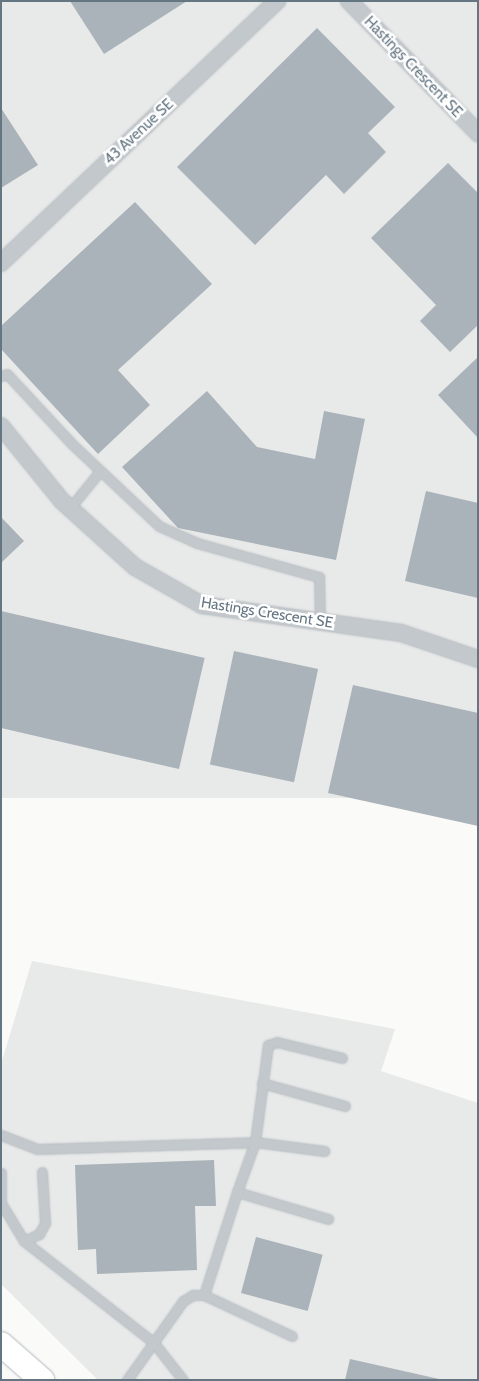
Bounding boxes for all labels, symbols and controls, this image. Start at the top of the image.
street label: Hastings Crescent SE [360,13,466,121]
street label: 43 Avenue SE [101,95,177,169]
street label: Hastings Crescent SE [200,594,334,632]

